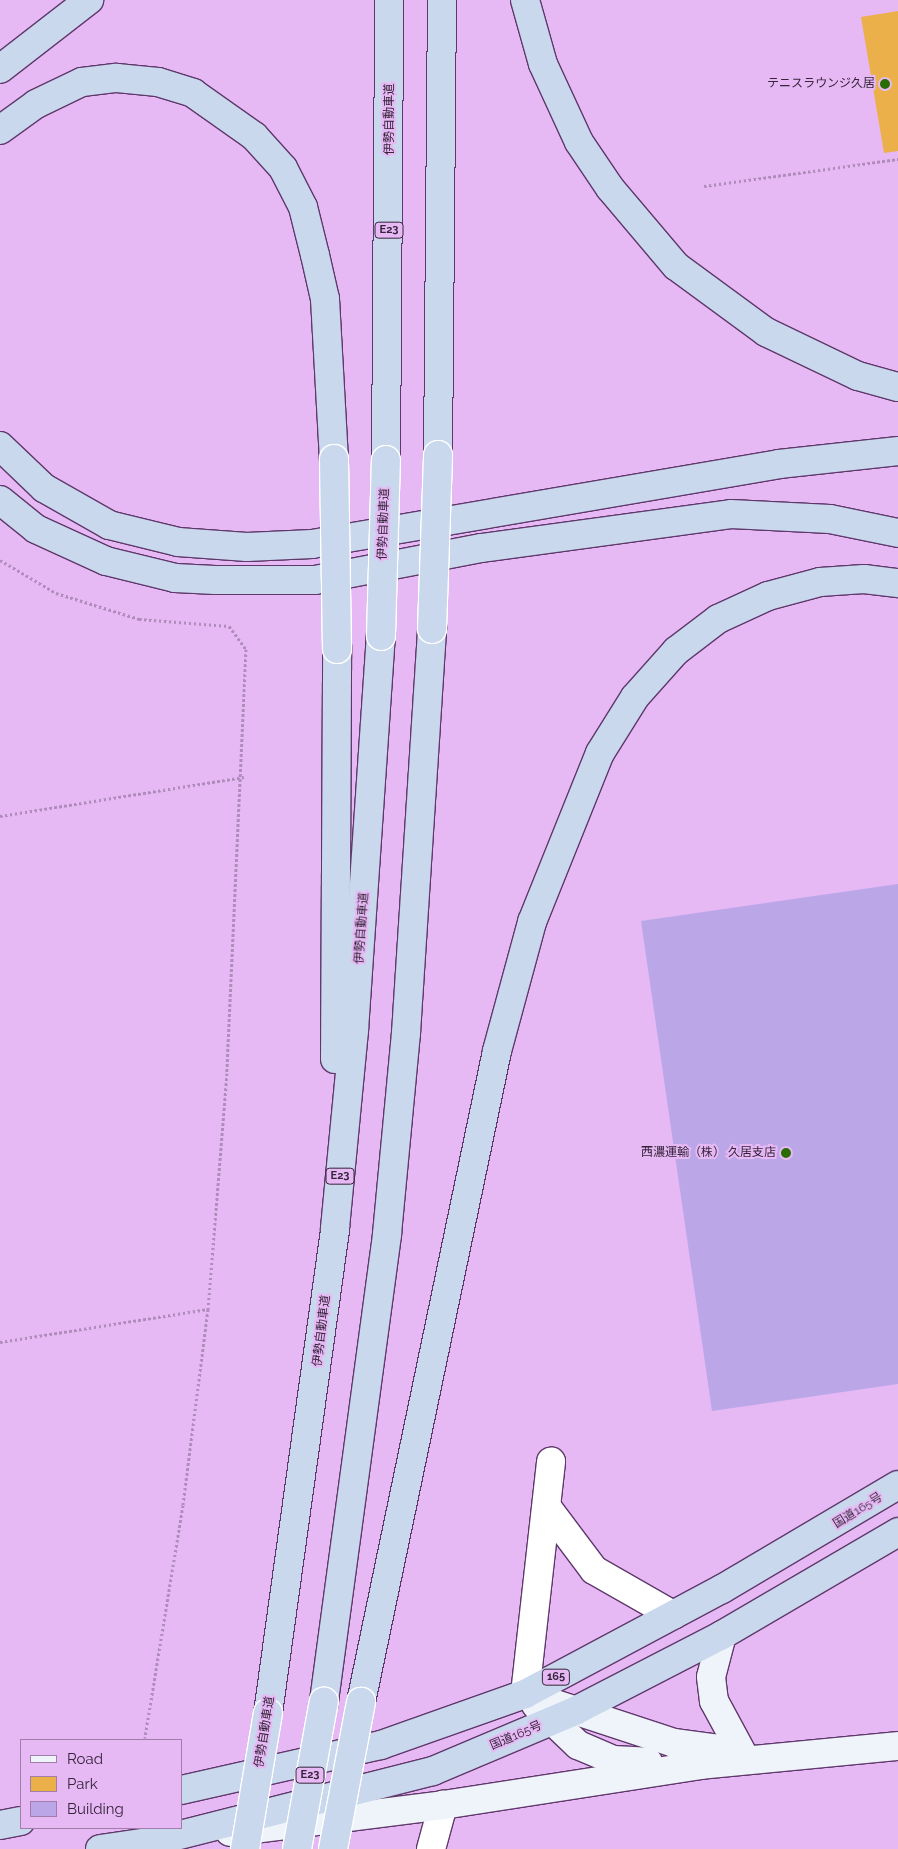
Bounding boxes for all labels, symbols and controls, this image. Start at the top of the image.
place label: テニスラウンジ久居 [767,77,875,91]
marker: テニスラウンジ久居 [879,78,891,90]
street label: 伊勢自動車道 [383,83,397,155]
road number: E23 [374,222,404,238]
street label: 伊勢自動車道 [376,488,392,560]
street label: 伊勢自動車道 [352,892,372,964]
place label: 西濃運輸（株） 久居支店 [641,1146,776,1160]
marker: 西濃運輸（株） 久居支店 [780,1147,792,1159]
road number: E23 [325,1168,355,1184]
street label: 伊勢自動車道 [310,1294,334,1368]
street label: 国道165号 [831,1490,885,1532]
road number: 165 [541,1668,571,1685]
street label: 伊勢自動車道 [252,1695,278,1769]
street label: 国道165号 [488,1719,544,1753]
legend [20,1739,182,1829]
text: Road [67,1750,103,1768]
road number: E23 [295,1766,325,1784]
text: Park [67,1775,98,1793]
text: Building [67,1800,124,1818]

